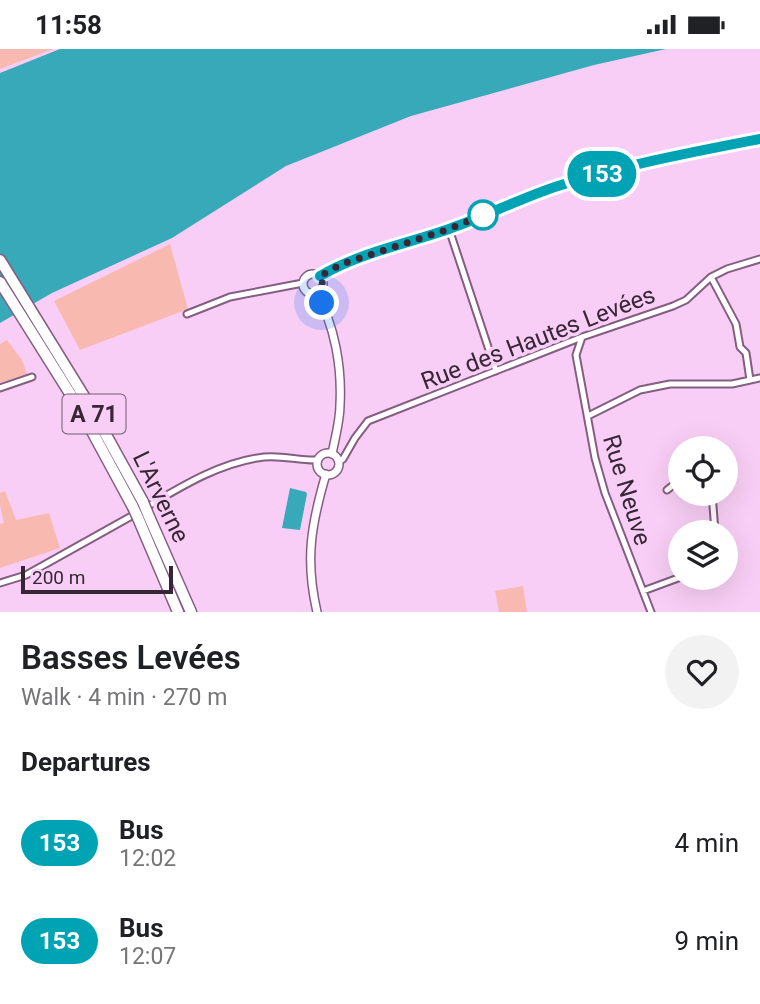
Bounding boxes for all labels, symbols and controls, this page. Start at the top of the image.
text: 11:58 [35,10,102,40]
line badge: 153 [562,151,642,197]
text: 153 [581,160,623,188]
unlabelled marker [468,200,498,230]
street label: Rue des Hautes Levées [417,280,659,396]
your location [304,285,339,320]
road number: A 71 [62,395,126,433]
street label: Rue Neuve [597,431,657,549]
map controls [668,436,738,590]
button: locate [668,436,738,506]
street label: L'Arverne [127,447,195,547]
button: layers [668,520,738,590]
scale bar [21,563,173,595]
text: 200 m [32,566,85,589]
button: heart [665,635,739,709]
text: Basses Levées [21,638,241,677]
text: Walk · 4 min · 270 m [21,684,227,711]
text: Departures [21,747,151,777]
text: Bus [119,815,164,845]
text: 4 min [674,828,739,858]
text: 153 [39,829,80,857]
text: 12:02 [119,845,176,872]
text: Bus [119,913,164,943]
text: 9 min [674,926,739,956]
text: 153 [39,927,80,955]
text: 12:07 [119,943,176,970]

